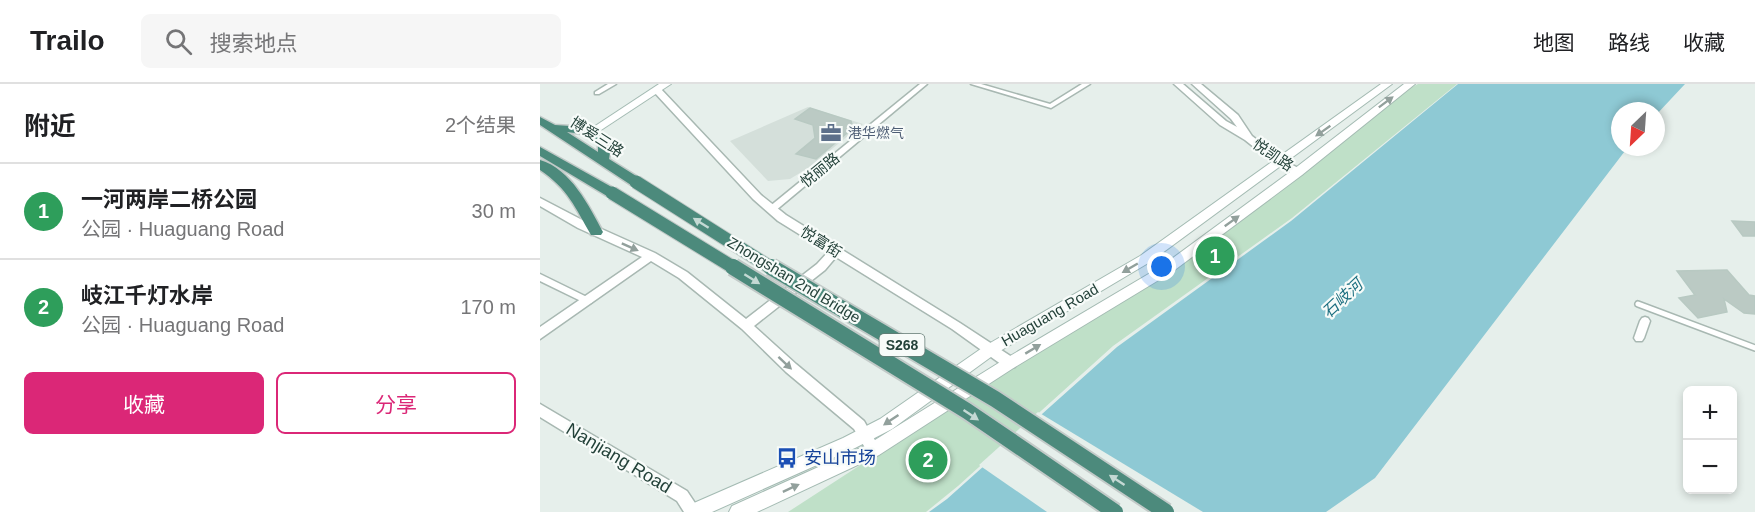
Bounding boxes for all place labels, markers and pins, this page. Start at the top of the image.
office icon: 港华燃气 [819,121,843,145]
place label: 港华燃气 [848,125,904,141]
pin: 1 [1196,234,1234,279]
pin: 2 [908,438,948,482]
bus stop icon: 安山市场 [775,446,799,470]
place label: 安山市场 [804,448,876,468]

